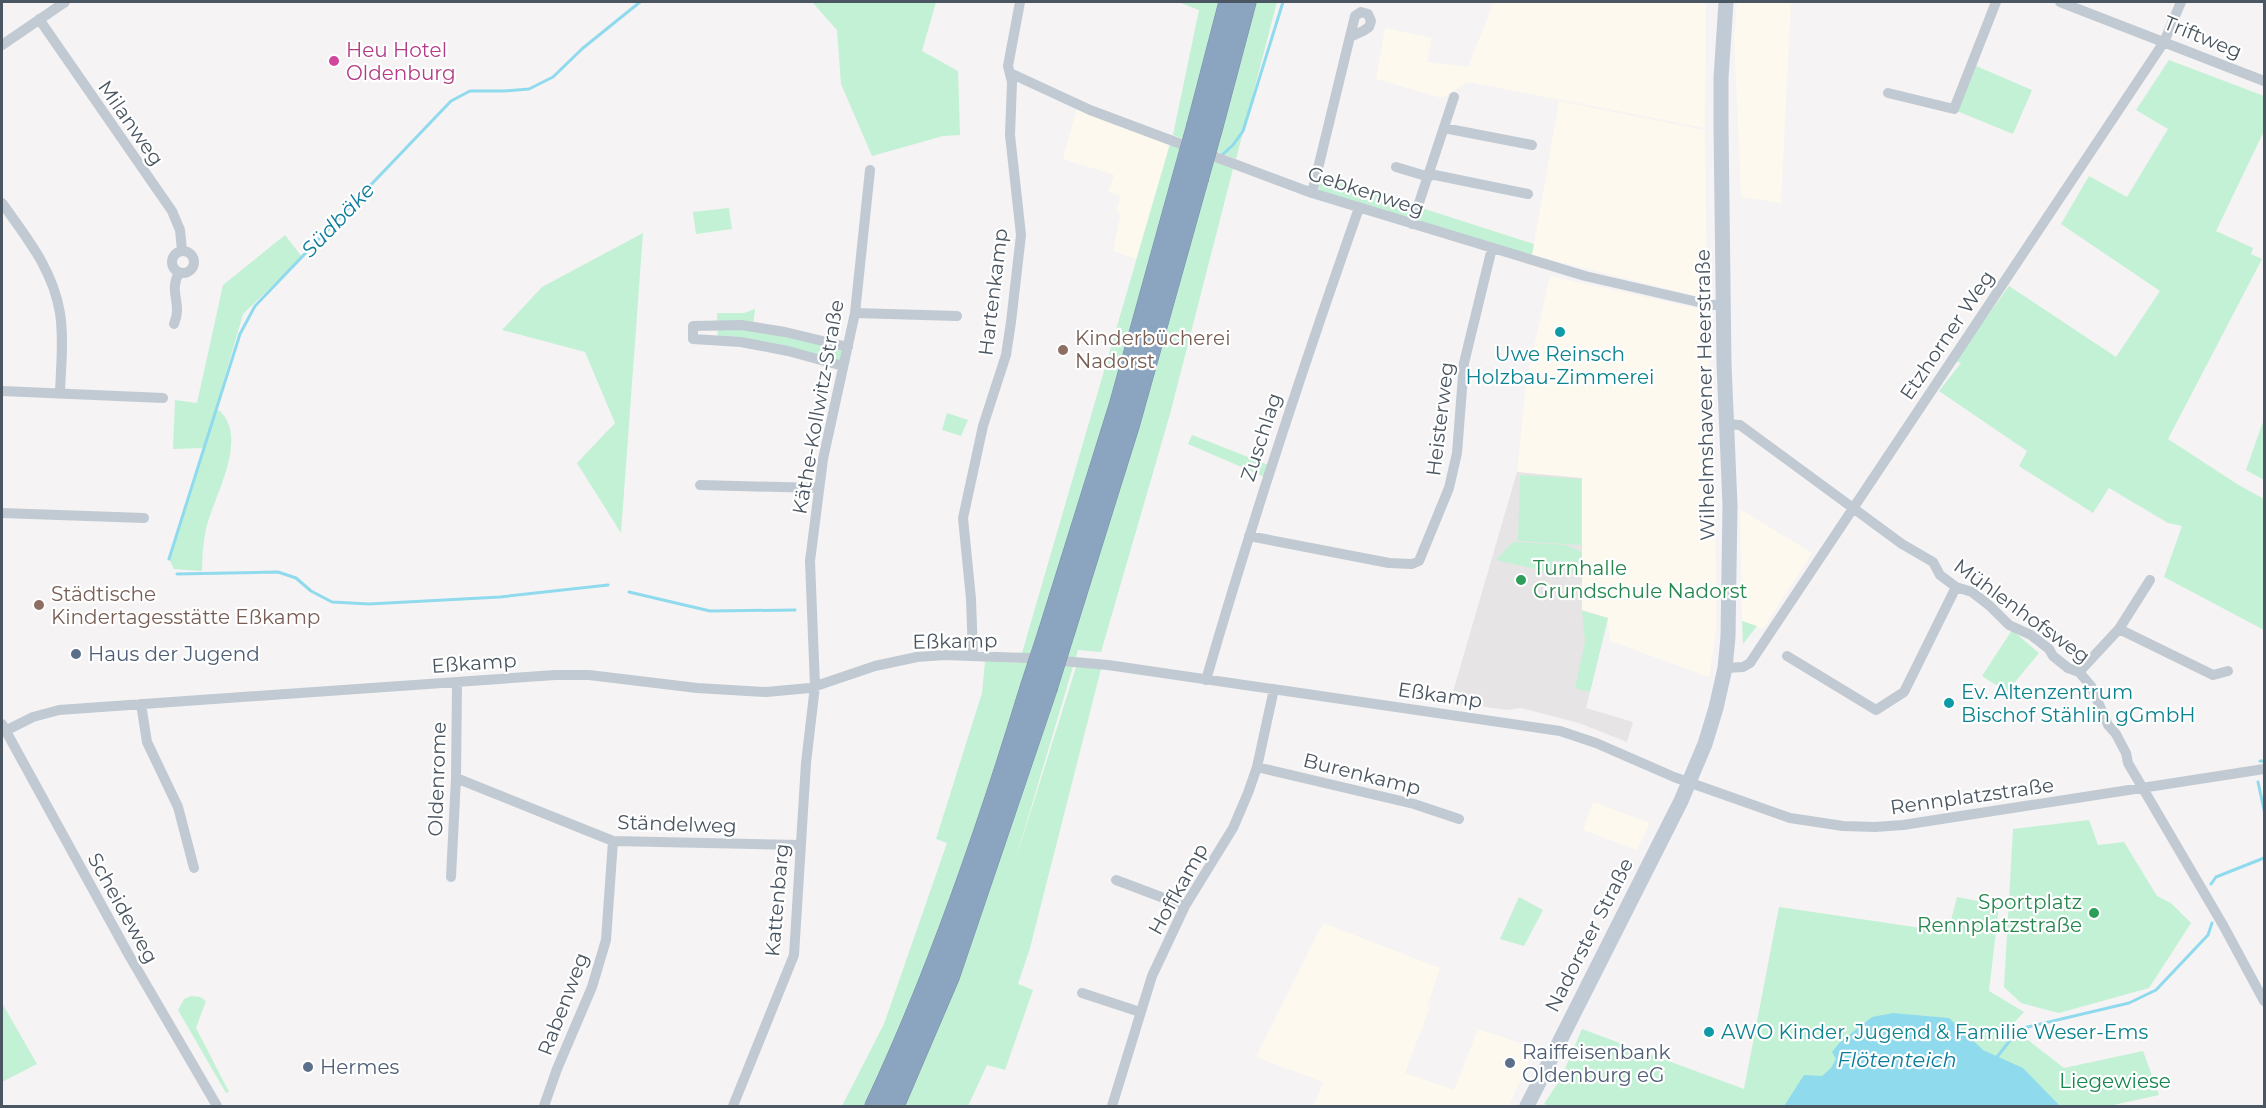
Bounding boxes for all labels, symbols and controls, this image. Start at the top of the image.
street label: Triftweg [2160,10,2246,64]
place label: Heu Hotel Oldenburg [346,38,456,85]
marker: Heu Hotel Oldenburg [327,54,341,68]
street label: Milanweg [93,76,169,170]
street label: Gebkenweg [1305,161,1427,221]
water label: Südbäke [296,177,379,262]
street label: Hartenkamp [973,227,1013,357]
street label: Wilhelmshavener Heerstraße [1690,249,1720,541]
street label: Etzhorner Weg [1895,266,1999,404]
street label: Käthe-Kollwitz-Straße [787,298,849,516]
marker: Uwe Reinsch Holzbau-Zimmerei [1553,325,1567,339]
place label: Kinderbücherei Nadorst [1075,326,1231,373]
place label: Uwe Reinsch Holzbau-Zimmerei [1466,342,1654,389]
marker: Kinderbücherei Nadorst [1056,343,1070,357]
street label: Heisterweg [1421,361,1459,477]
street label: Zuschlag [1235,390,1287,484]
street label: Mühlenhofsweg [1949,554,2095,668]
place label: Turnhalle Grundschule Nadorst [1533,556,1748,603]
marker: Turnhalle Grundschule Nadorst [1514,573,1528,587]
place label: Städtische Kindertagesstätte Eßkamp [51,582,320,629]
marker: Städtische Kindertagesstätte Eßkamp [32,598,46,612]
street label: Eßkamp [912,628,998,654]
place label: Haus der Jugend [88,642,260,666]
marker: Haus der Jugend [69,647,83,661]
street label: Eßkamp [431,648,517,678]
street label: Eßkamp [1396,677,1484,713]
place label: Ev. Altenzentrum Bischof Stählin gGmbH [1961,680,2195,727]
marker: Ev. Altenzentrum Bischof Stählin gGmbH [1942,696,1956,710]
street label: Oldenrome [423,721,451,837]
street label: Burenkamp [1301,748,1423,800]
street label: Rennplatzstraße [1889,773,2055,819]
street label: Ständelweg [617,810,737,838]
street label: Hoffkamp [1143,839,1213,939]
street label: Kattenbarg [760,842,794,958]
street label: Scheideweg [83,848,163,968]
street label: Nadorster Straße [1540,854,1638,1016]
place label: Sportplatz Rennplatzstraße [1917,890,2082,937]
marker: Sportplatz Rennplatzstraße [2087,906,2101,920]
street label: Rabenweg [532,949,594,1059]
place label: AWO Kinder, Jugend & Familie Weser-Ems [1721,1020,2148,1044]
marker: AWO Kinder, Jugend & Familie Weser-Ems [1702,1025,1716,1039]
place label: Raiffeisenbank Oldenburg eG [1522,1040,1671,1087]
water label: Flötenteich [1837,1047,1957,1072]
place label: Hermes [320,1055,400,1079]
marker: Raiffeisenbank Oldenburg eG [1503,1056,1517,1070]
marker: Hermes [301,1060,315,1074]
park label: Liegewiese [2059,1069,2171,1093]

